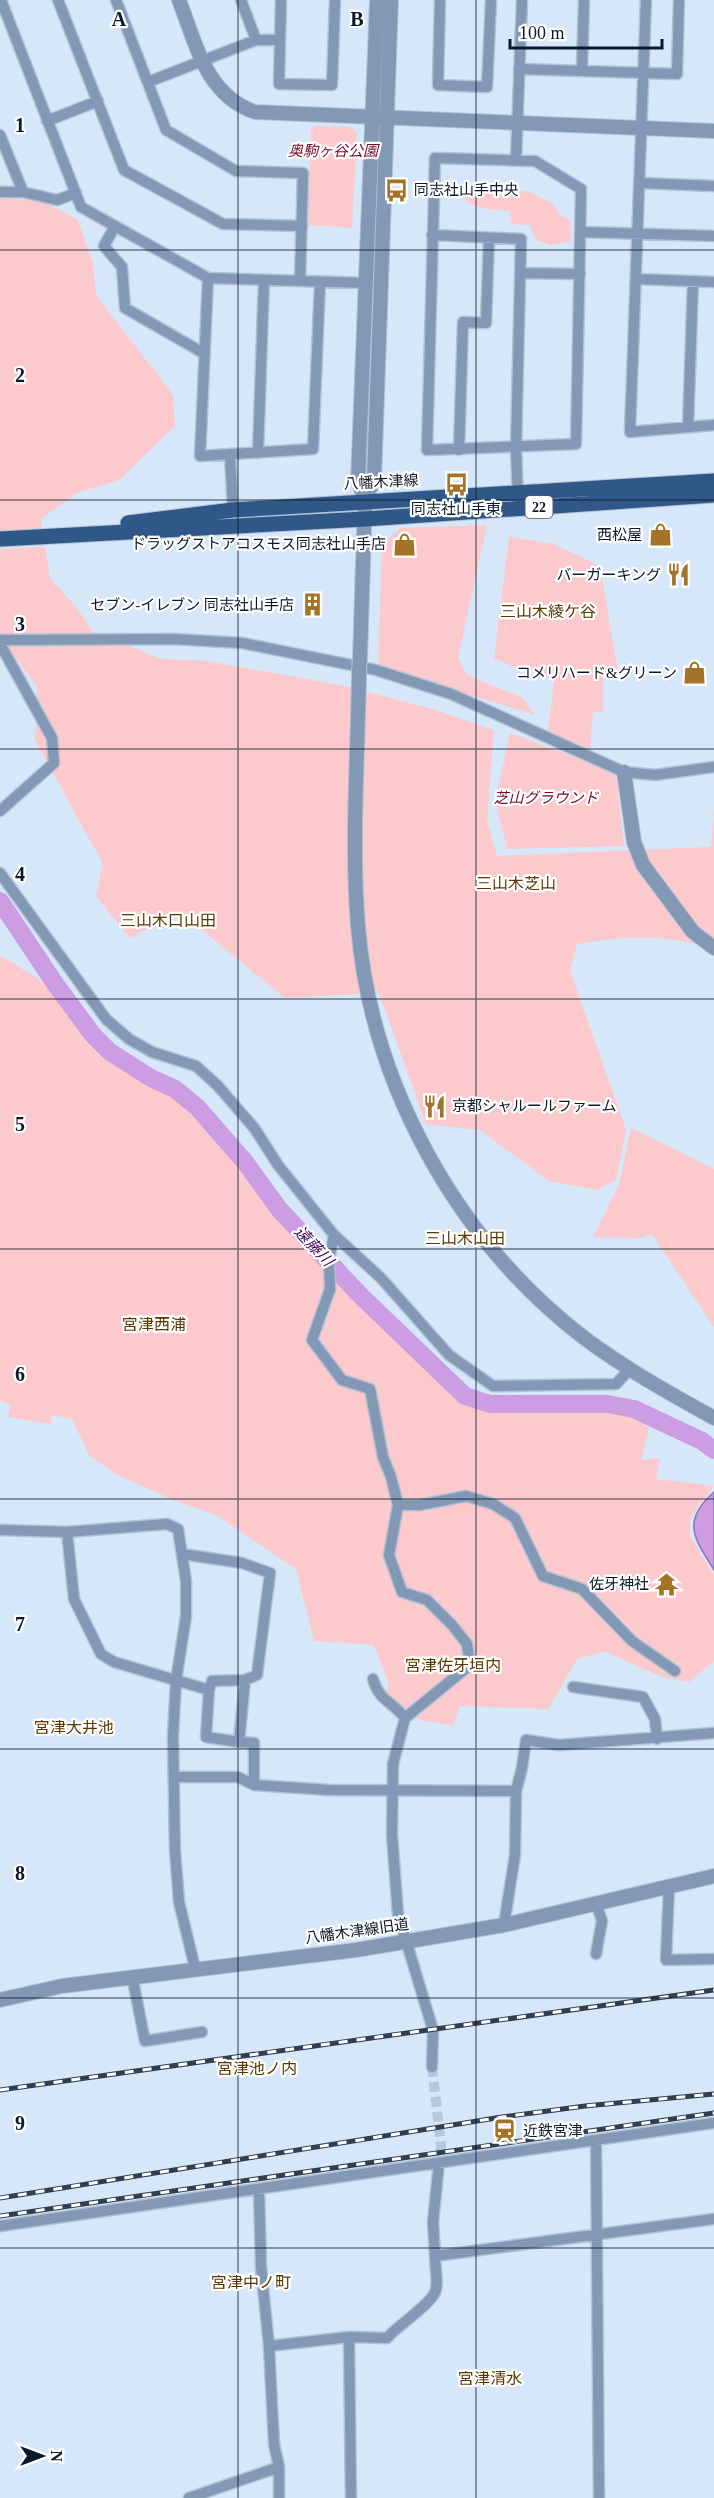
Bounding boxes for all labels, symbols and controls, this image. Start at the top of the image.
text: A [112,8,127,30]
text: B [350,8,364,30]
scale bar [510,12,662,50]
text: 100 m [519,23,565,43]
text: 1 [15,114,25,136]
park label: 奥駒ヶ谷公園 [288,143,380,159]
bus stop icon: 同志社山手中央 [383,177,409,203]
place label: 同志社山手中央 [414,182,519,198]
text: 2 [15,364,25,386]
street label: 八幡木津線 [343,472,419,492]
bus stop icon: 同志社山手東 [443,472,469,498]
road number: 22 [526,496,552,518]
place label: 同志社山手東 [411,501,501,517]
shop icon: 西松屋 [647,522,673,548]
place label: 西松屋 [597,527,642,543]
shop icon: ドラッグストアコスモス同志社山手店 [391,531,417,557]
place label: ドラッグストアコスモス同志社山手店 [131,536,386,552]
restaurant icon: バーガーキング [666,562,692,588]
place label: バーガーキング [556,567,661,583]
building icon: セブン-イレブン 同志社山手店 [299,592,325,618]
place label: セブン-イレブン 同志社山手店 [90,597,294,613]
district label: 三山木綾ケ谷 [500,603,596,620]
text: 3 [15,613,25,635]
shop icon: コメリハード&グリーン [682,660,708,686]
place label: コメリハード&グリーン [516,665,677,681]
park label: 芝山グラウンド [493,790,599,806]
text: 4 [15,863,25,885]
district label: 三山木芝山 [476,875,556,892]
district label: 三山木口山田 [120,912,216,929]
restaurant icon: 京都シャルールファーム [421,1093,447,1119]
place label: 京都シャルールファーム [452,1098,617,1114]
text: 5 [15,1113,25,1135]
water label: 遠藤川 [291,1223,338,1271]
district label: 三山木山田 [425,1230,505,1247]
district label: 宮津西浦 [122,1316,186,1333]
text: 6 [15,1363,25,1385]
temple icon: 佐牙神社 [654,1571,680,1597]
place label: 佐牙神社 [589,1576,649,1592]
text: 7 [15,1613,25,1635]
district label: 宮津佐牙垣内 [405,1657,501,1674]
district label: 宮津大井池 [34,1719,114,1736]
text: 8 [15,1862,25,1884]
street label: 八幡木津線旧道 [304,1916,410,1946]
district label: 宮津池ノ内 [217,2060,297,2077]
text: 9 [15,2112,25,2134]
station icon: 近鉄宮津 [492,2118,518,2144]
place label: 近鉄宮津 [523,2123,583,2139]
district label: 宮津中ノ町 [211,2274,291,2291]
district label: 宮津清水 [458,2370,522,2387]
north arrow [12,2426,72,2486]
text: N [48,2450,65,2462]

